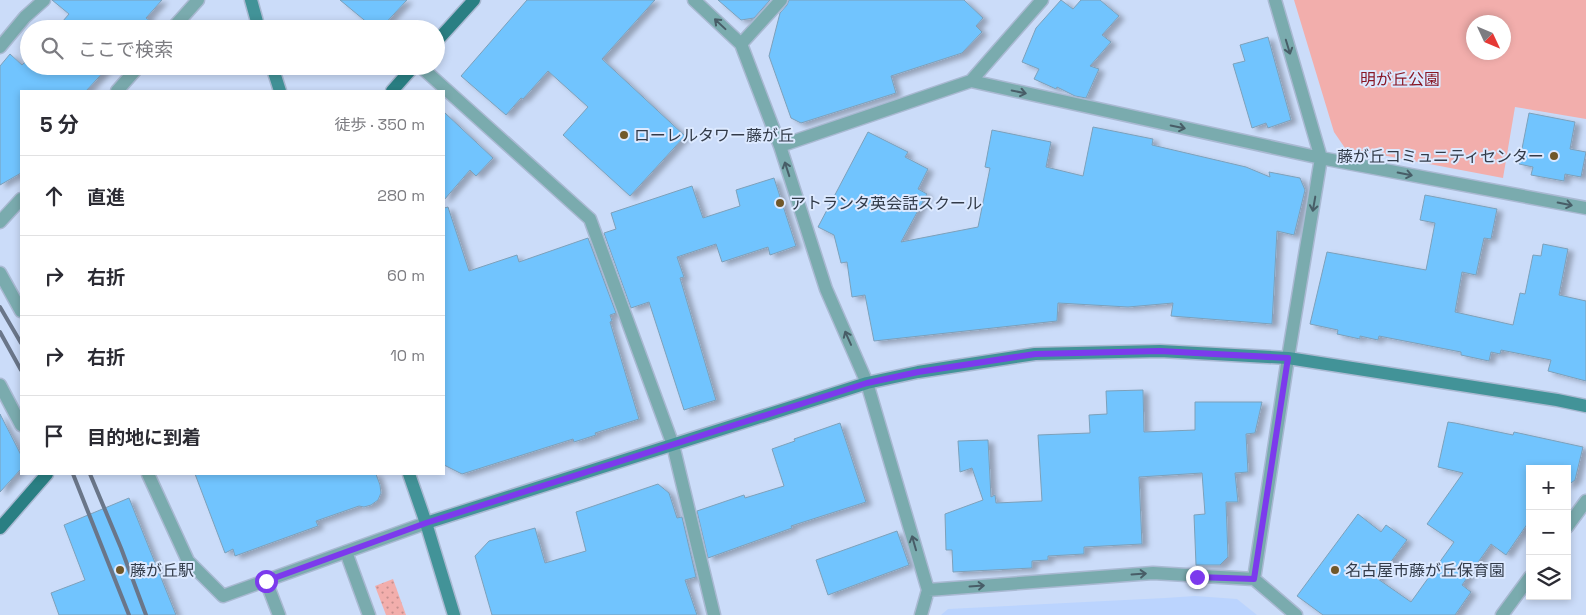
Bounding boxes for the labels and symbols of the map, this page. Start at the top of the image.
north arrow [1466,15,1511,60]
one-way arrow [713,18,726,30]
one-way arrow [1284,38,1294,54]
park label: 明が丘公園 [1360,69,1440,90]
one-way arrow [1010,88,1026,97]
one-way arrow [1169,122,1185,132]
place label: ローレルタワー藤が丘 [634,125,794,146]
marker: ローレルタワー藤が丘 [618,129,630,141]
place label: 藤が丘コミュニティセンター [1337,146,1544,167]
marker: 藤が丘コミュニティセンター [1548,150,1560,162]
one-way arrow [782,161,792,177]
one-way arrow [1397,169,1413,179]
place label: アトランタ英会話スクール [790,193,982,214]
one-way arrow [1308,195,1318,211]
marker: アトランタ英会話スクール [774,197,786,209]
one-way arrow [1557,199,1573,209]
one-way arrow [842,331,852,346]
one-way arrow [909,535,919,551]
place label: 藤が丘駅 [130,560,194,581]
place label: 名古屋市藤が丘保育園 [1345,560,1505,581]
marker: 藤が丘駅 [114,564,126,576]
marker: 名古屋市藤が丘保育園 [1329,564,1341,576]
route end [1186,566,1209,589]
one-way arrow [1130,569,1146,578]
route start [255,570,278,593]
one-way arrow [968,581,984,591]

